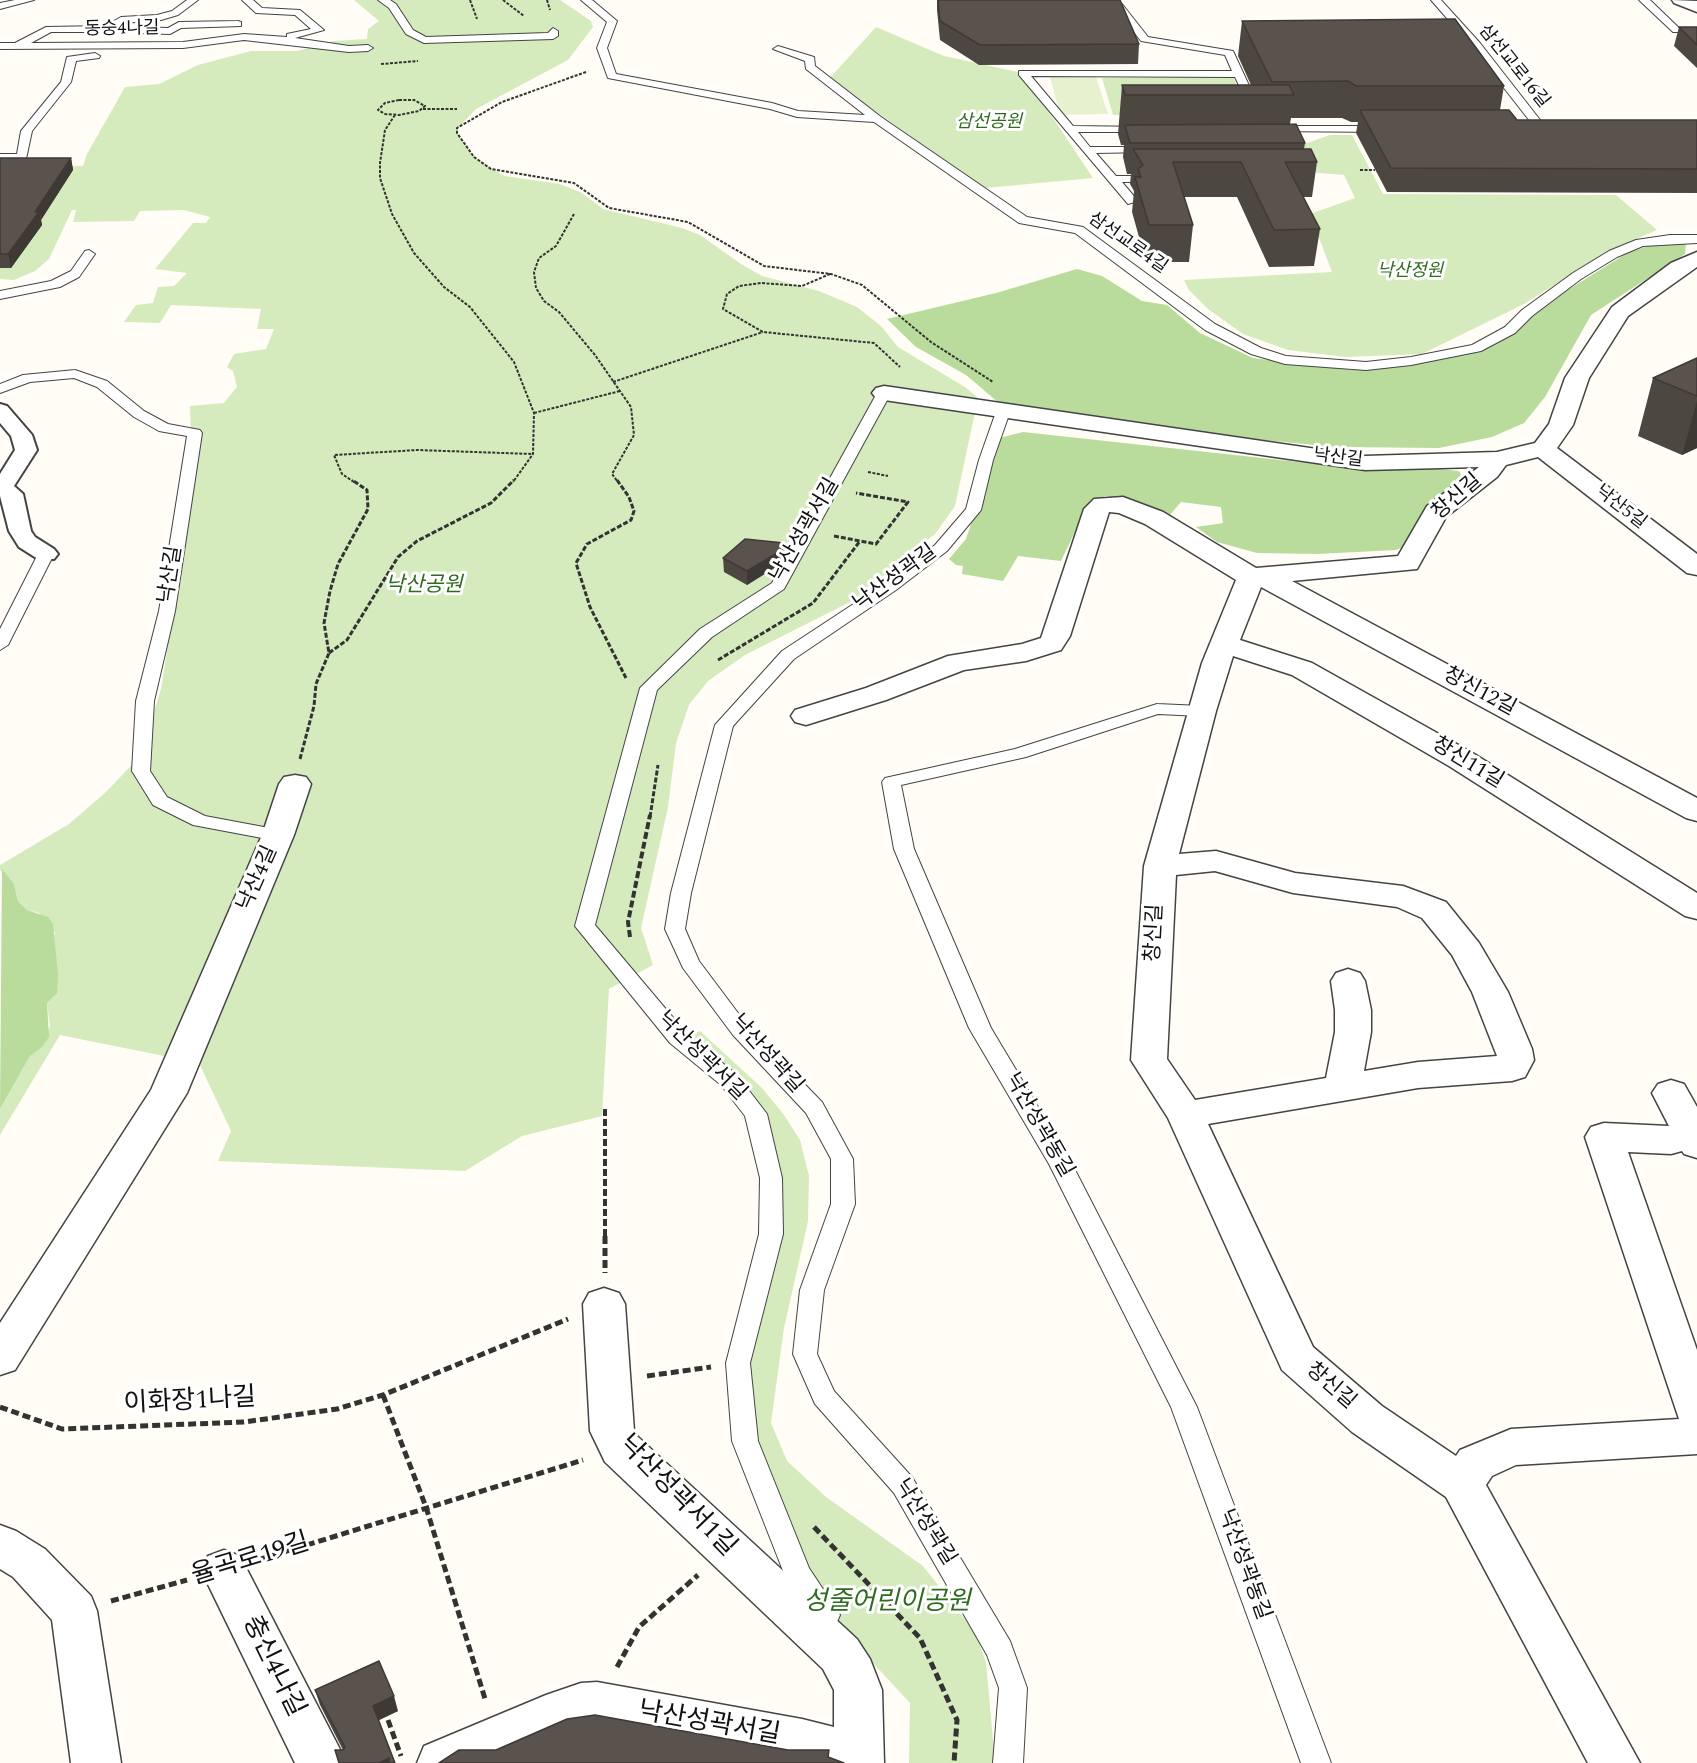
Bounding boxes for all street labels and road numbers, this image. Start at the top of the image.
street label: 동숭4나길 [84,19,160,41]
street label: 삼선교로16길 [1473,21,1553,113]
street label: 삼선교로4길 [1083,209,1171,279]
street label: 낙산길 [1312,445,1364,473]
street label: 창신길 [1428,469,1488,527]
street label: 낙산성곽서길 [766,475,846,587]
street label: 낙산5길 [1590,481,1650,535]
street label: 낙산성곽길 [850,540,942,618]
street label: 낙산길 [155,544,189,606]
street label: 창신12길 [1438,663,1520,723]
street label: 창신11길 [1427,733,1507,795]
street label: 낙산4길 [234,843,284,915]
street label: 창신길 [1142,903,1170,963]
street label: 낙산성곽서길 [651,1007,751,1107]
street label: 낙산성곽길 [724,1011,808,1099]
street label: 낙산성곽동길 [998,1070,1078,1182]
street label: 창신길 [1300,1358,1360,1416]
street label: 이화장1나길 [123,1384,257,1422]
street label: 낙산성곽서1길 [610,1430,742,1564]
street label: 낙산성곽길 [888,1475,960,1571]
street label: 낙산성곽동길 [1211,1506,1275,1624]
street label: 율곡로19길 [188,1528,314,1594]
street label: 충신4나길 [234,1611,310,1723]
street label: 낙산성곽서길 [636,1697,782,1753]

